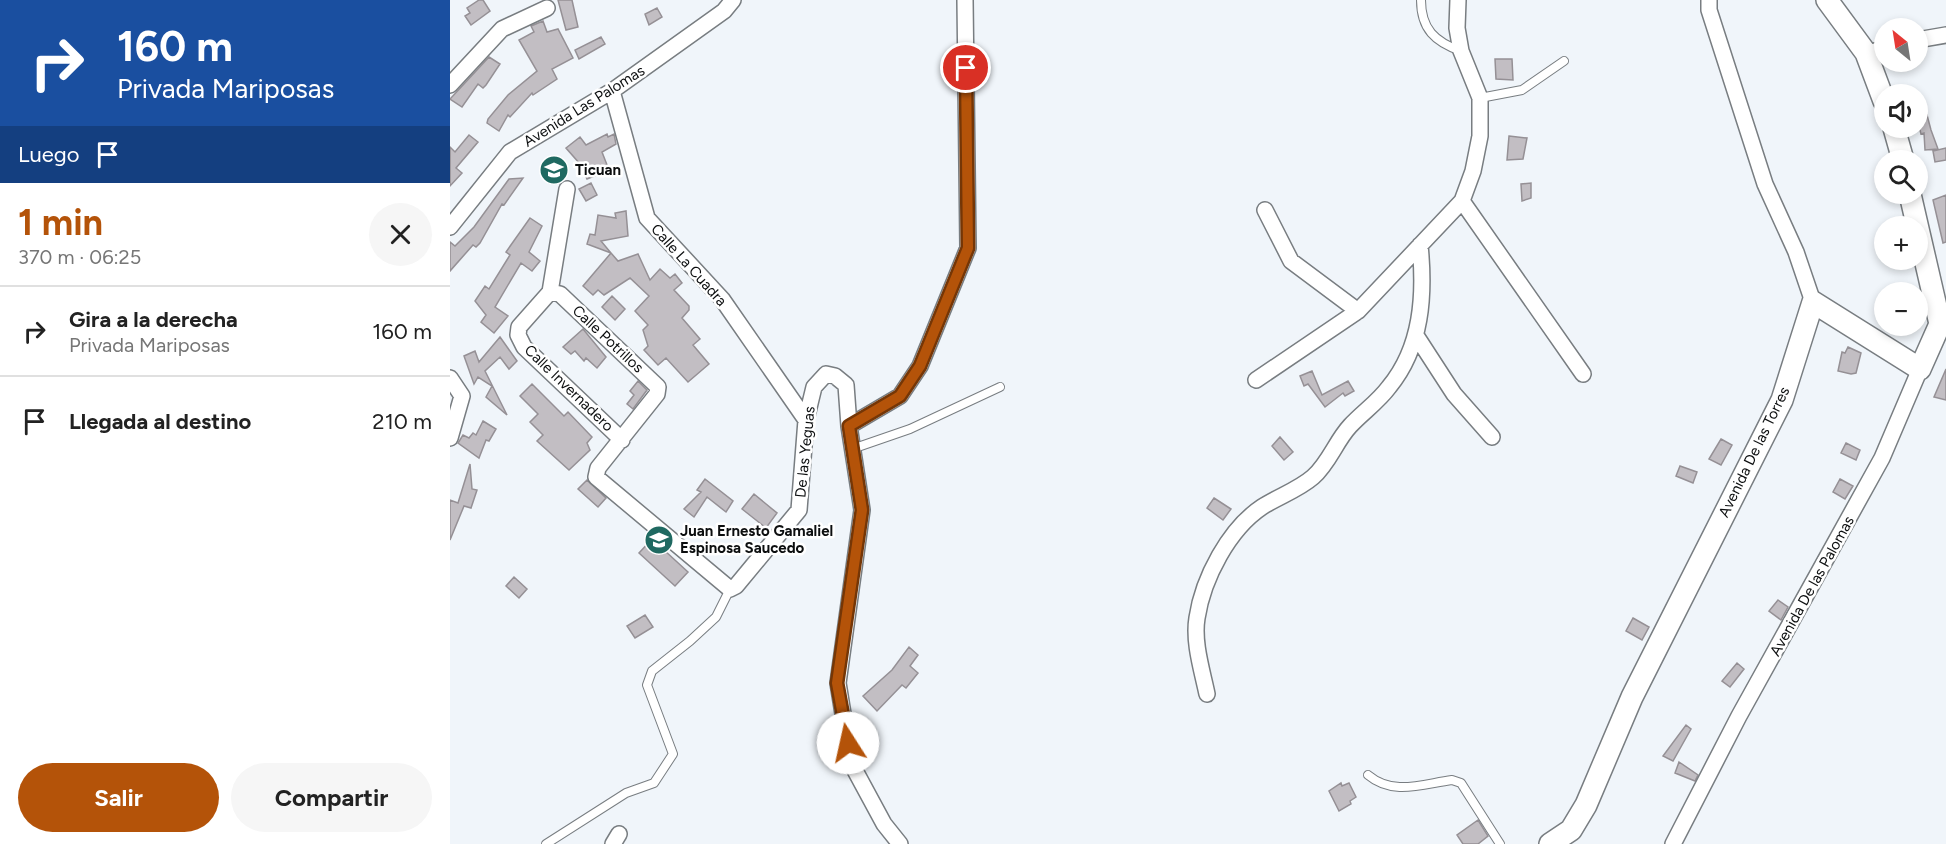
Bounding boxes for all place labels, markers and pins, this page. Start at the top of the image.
pin [940,42,991,93]
school or university icon: Ticuan [538,154,570,186]
place label: Ticuan [575,161,621,179]
place label: Juan Ernesto Gamaliel Espinosa Saucedo [680,522,833,557]
school or university icon: Juan Ernesto Gamaliel Espinosa Saucedo [643,524,675,556]

